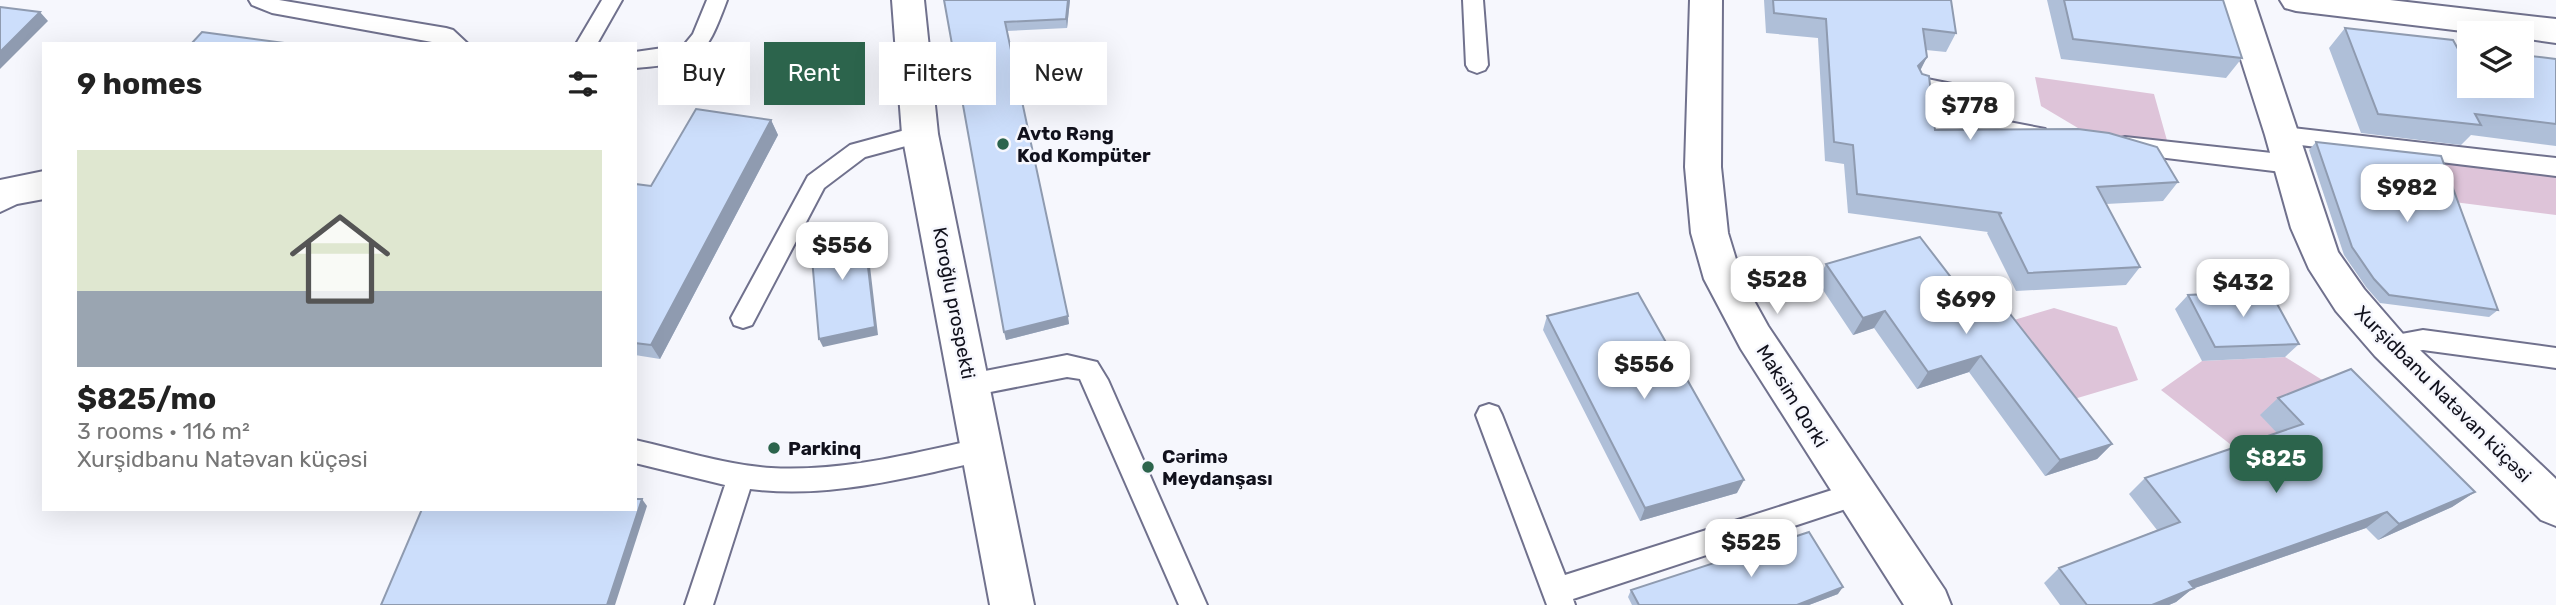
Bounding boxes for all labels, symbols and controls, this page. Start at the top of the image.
map controls [2457,21,2534,98]
button: layers [2457,21,2534,98]
chip: Buy [658,42,750,105]
chip: Rent [764,42,865,105]
chip: Filters [879,42,996,105]
chip: New [1010,42,1107,105]
icon: filters [564,65,602,103]
text: 9 homes [77,66,202,102]
pin: $778 [1929,82,2011,142]
text: $778 [1941,91,1999,119]
place label: Avto Rəng Kod Kompüter [1017,122,1151,167]
marker: Avto Rəng Kod Kompüter [995,136,1011,152]
pin: $982 [2366,164,2448,224]
text: $982 [2377,173,2437,201]
icon: home [277,196,403,322]
pin: $556 [801,222,883,282]
street label: Koroğlu prospekti [928,225,980,381]
text: $556 [812,231,872,259]
pin: $528 [1736,256,1818,316]
pin: $432 [2202,260,2284,319]
text: $528 [1747,265,1807,293]
text: $432 [2212,268,2274,296]
pin: $699 [1925,276,2007,336]
text: $699 [1936,285,1996,313]
street label: Xurşidbanu Natəvan küçəsi [2350,301,2536,487]
street label: Maksim Qorki [1751,341,1833,451]
pin: $556 [1603,342,1685,401]
text: $556 [1614,350,1674,378]
text: $825/mo [77,381,216,417]
text: 3 rooms · 116 m² [77,417,250,445]
pin: $825 [2235,435,2317,495]
place label: Parkinq [788,437,861,460]
marker: Parkinq [766,440,782,456]
text: $825 [2246,444,2306,472]
text: Xurşidbanu Natəvan küçəsi [77,445,368,473]
place label: Cərimə Meydanşası [1162,445,1273,490]
marker: Cərimə Meydanşası [1140,459,1156,475]
pin: $525 [1710,520,1792,579]
text: $525 [1721,528,1781,556]

